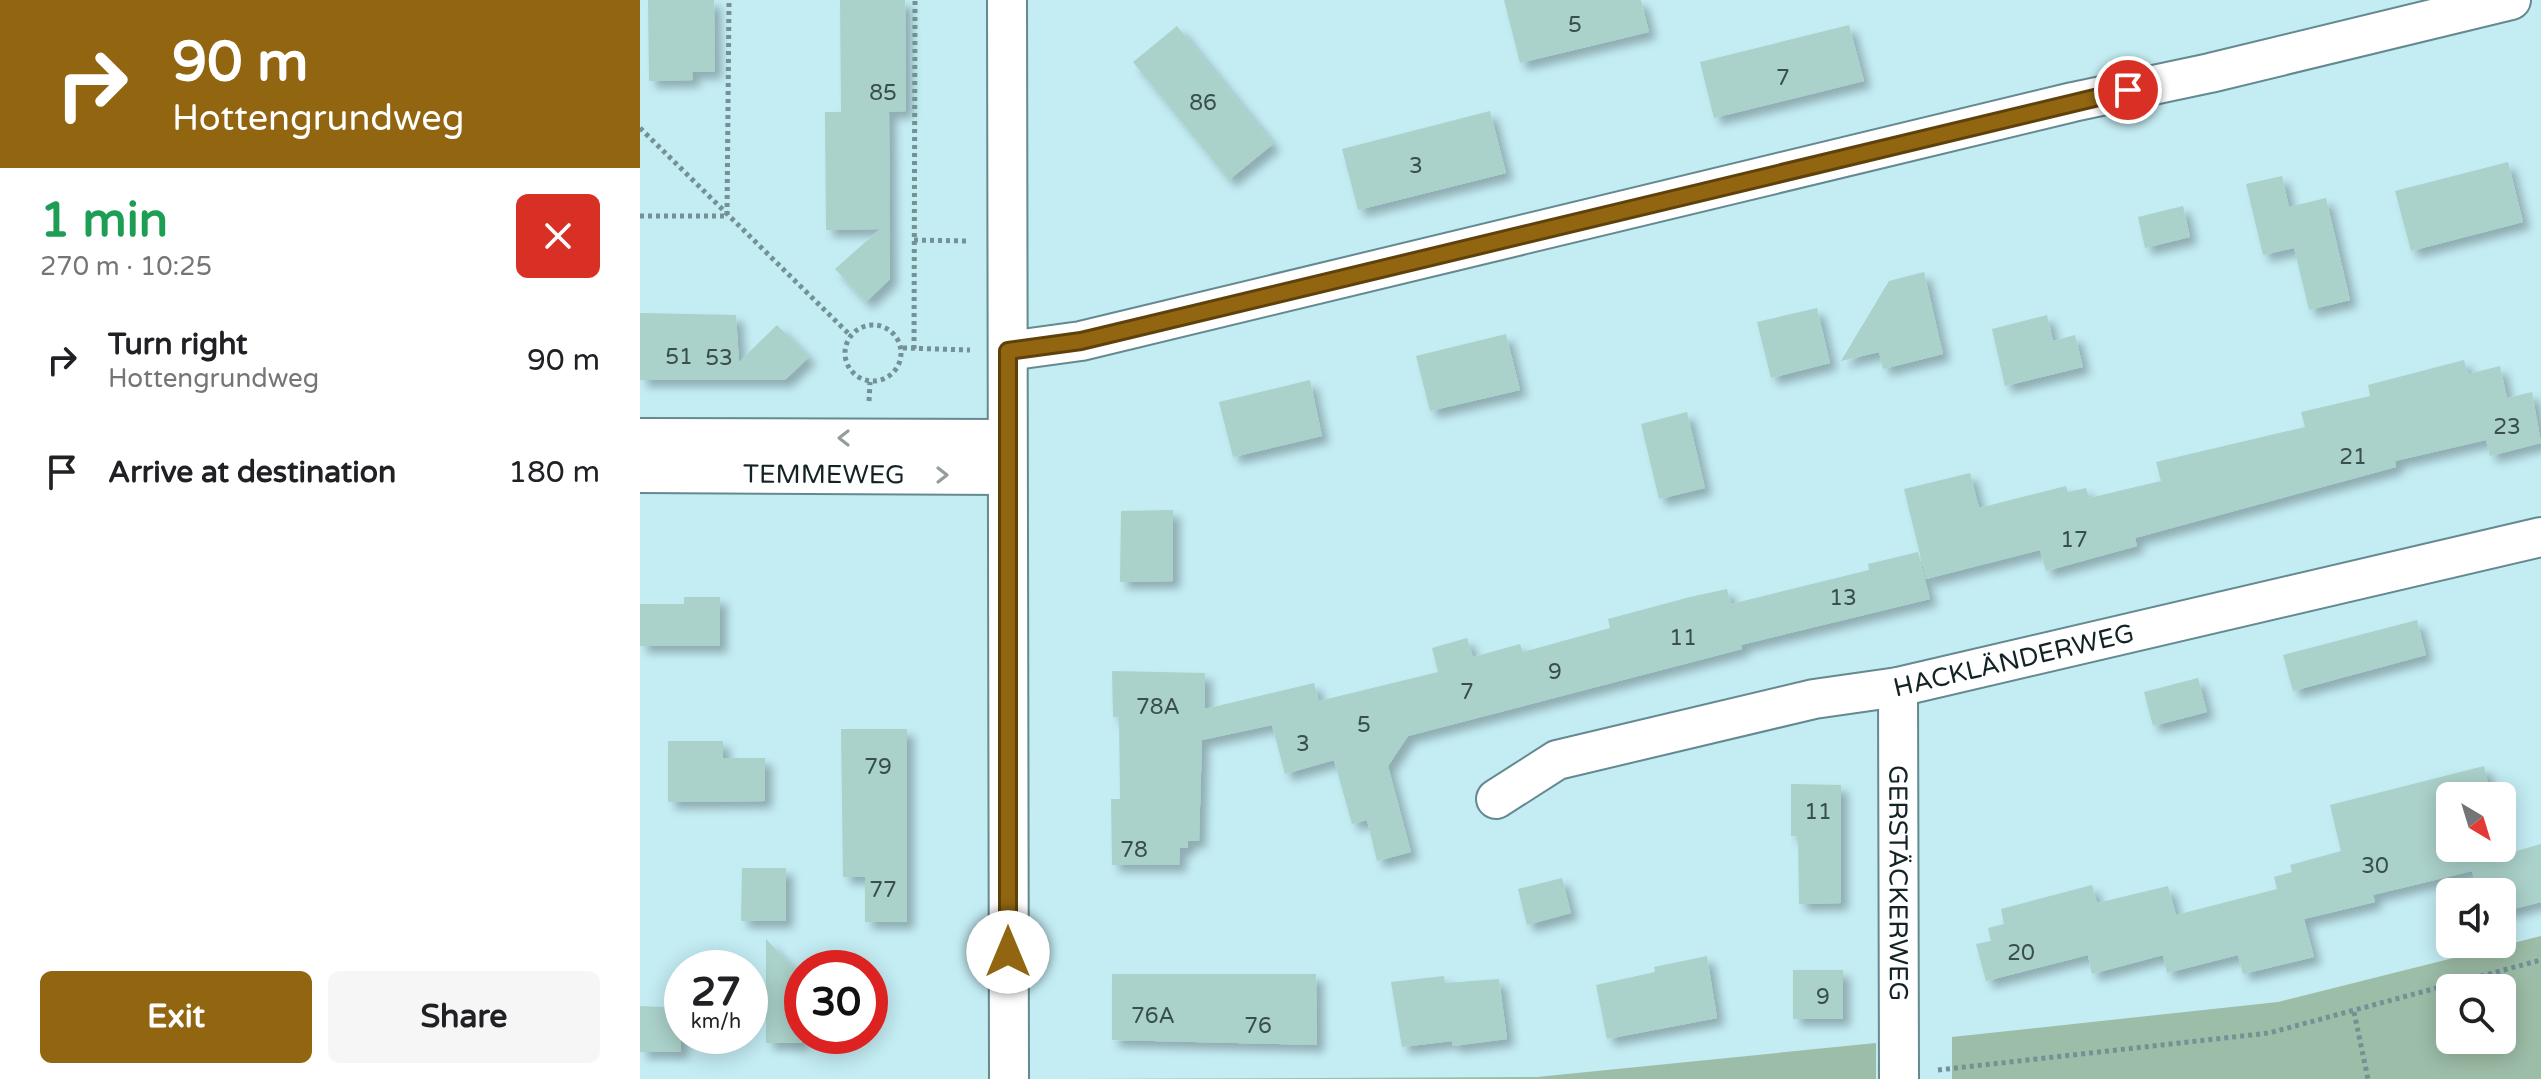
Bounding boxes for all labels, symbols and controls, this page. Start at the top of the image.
house number: 5 [1568,12,1582,38]
text: 90 m [172,29,308,96]
icon: right [40,32,144,136]
pin [2094,56,2162,124]
house number: 7 [1776,65,1790,91]
icon: arrive [2106,68,2150,112]
house number: 85 [869,80,897,106]
house number: 86 [1189,90,1217,116]
text: Hottengrundweg [172,97,464,140]
house number: 3 [1409,153,1423,179]
text: 1 min [40,192,168,250]
button: close [516,194,600,278]
text: 270 m · 10:25 [40,251,212,282]
text: Turn right [108,326,248,363]
icon: right [40,338,84,382]
text: 90 m [527,342,600,379]
house number: 51 [665,344,693,370]
house number: 53 [705,345,733,371]
text: Hottengrundweg [108,363,319,394]
house number: 23 [2493,414,2521,440]
one-way arrow [837,429,850,447]
house number: 21 [2339,444,2367,470]
icon: arrive [40,450,84,494]
text: Arrive at destination [108,454,396,491]
text: 180 m [508,454,600,491]
street label: TEMMEWEG [743,458,905,490]
one-way arrow [936,466,949,484]
house number: 17 [2060,527,2088,553]
house number: 13 [1829,585,1857,611]
street label: HACKLÄNDERWEG [1890,617,2137,703]
house number: 11 [1669,625,1697,651]
house number: 9 [1548,659,1562,685]
house number: 7 [1460,679,1474,705]
house number: 78A [1136,694,1180,720]
house number: 5 [1357,712,1371,738]
house number: 3 [1296,731,1310,757]
house number: 79 [864,754,892,780]
street label: GERSTÄCKERWEG [1883,765,1914,1001]
north arrow [2436,782,2516,862]
map controls [2436,782,2516,1054]
house number: 11 [1804,799,1832,825]
house number: 78 [1120,837,1148,863]
house number: 30 [2361,853,2389,879]
house number: 77 [869,877,897,903]
button: sound [2436,878,2516,958]
position arrow [966,910,1050,994]
house number: 20 [2007,940,2035,966]
speed limit sign: 30 [784,950,888,1054]
text: 27 [691,968,741,1016]
button: Exit [40,971,312,1063]
button: Share [328,971,600,1063]
button: search [2436,974,2516,1054]
house number: 9 [1816,984,1830,1010]
house number: 76A [1131,1003,1175,1029]
text: km/h [691,1010,741,1034]
house number: 76 [1244,1013,1272,1039]

